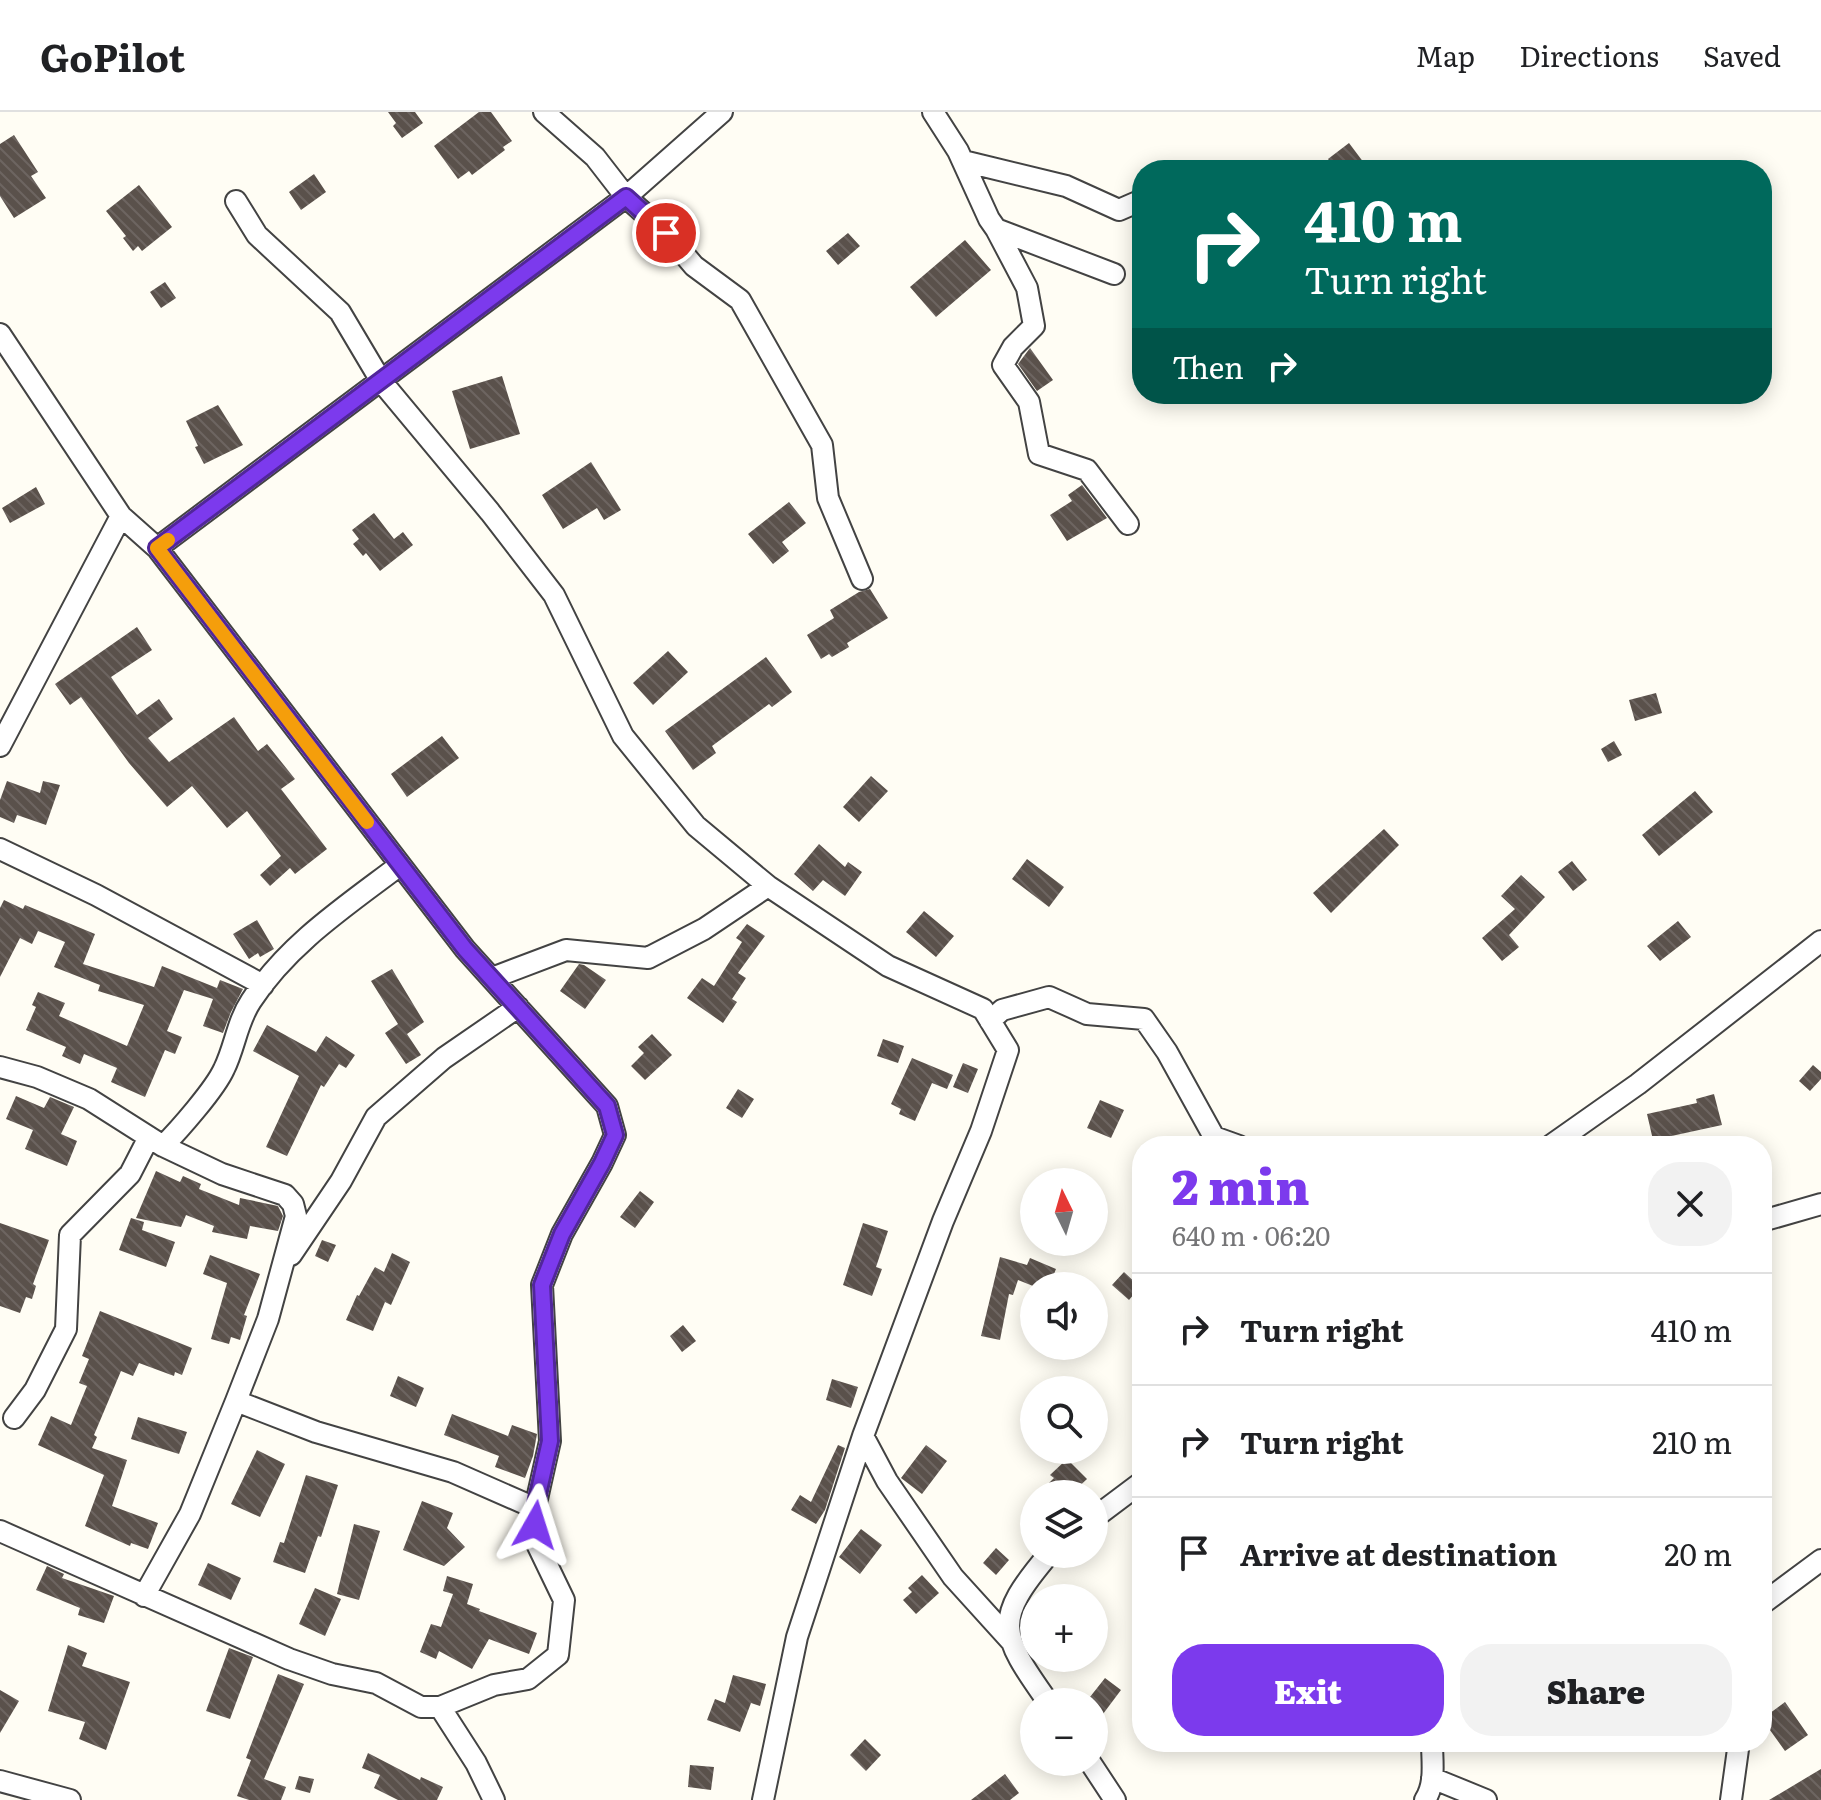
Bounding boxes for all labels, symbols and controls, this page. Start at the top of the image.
text: GoPilot [40,27,185,84]
text: Map [1416,34,1475,76]
text: Directions [1519,34,1659,76]
text: Saved [1703,34,1781,76]
text: 410 m [1304,176,1462,259]
icon: right [1172,192,1276,296]
pin [632,199,700,267]
icon: arrive [644,211,688,255]
text: Turn right [1304,252,1487,305]
text: Then [1172,344,1244,388]
icon: right [1260,344,1304,388]
text: 2 min [1172,1149,1310,1220]
button: close [1648,1162,1732,1246]
north arrow [1020,1168,1108,1256]
map controls [1020,1168,1108,1776]
text: 640 m · 06:20 [1172,1215,1330,1254]
button: sound [1020,1272,1108,1360]
icon: right [1172,1307,1216,1351]
text: Turn right [1240,1307,1404,1351]
text: 410 m [1651,1307,1732,1351]
button: search [1020,1376,1108,1464]
icon: right [1172,1419,1216,1463]
text: Turn right [1240,1419,1404,1463]
text: 210 m [1652,1419,1732,1463]
button: layers [1020,1480,1108,1568]
position arrow [493,1483,577,1567]
icon: arrive [1172,1531,1216,1575]
text: Arrive at destination [1240,1531,1557,1575]
text: 20 m [1664,1531,1732,1575]
button: + [1020,1584,1108,1672]
button: Exit [1172,1644,1444,1736]
button: Share [1460,1644,1732,1736]
button: − [1020,1688,1108,1776]

